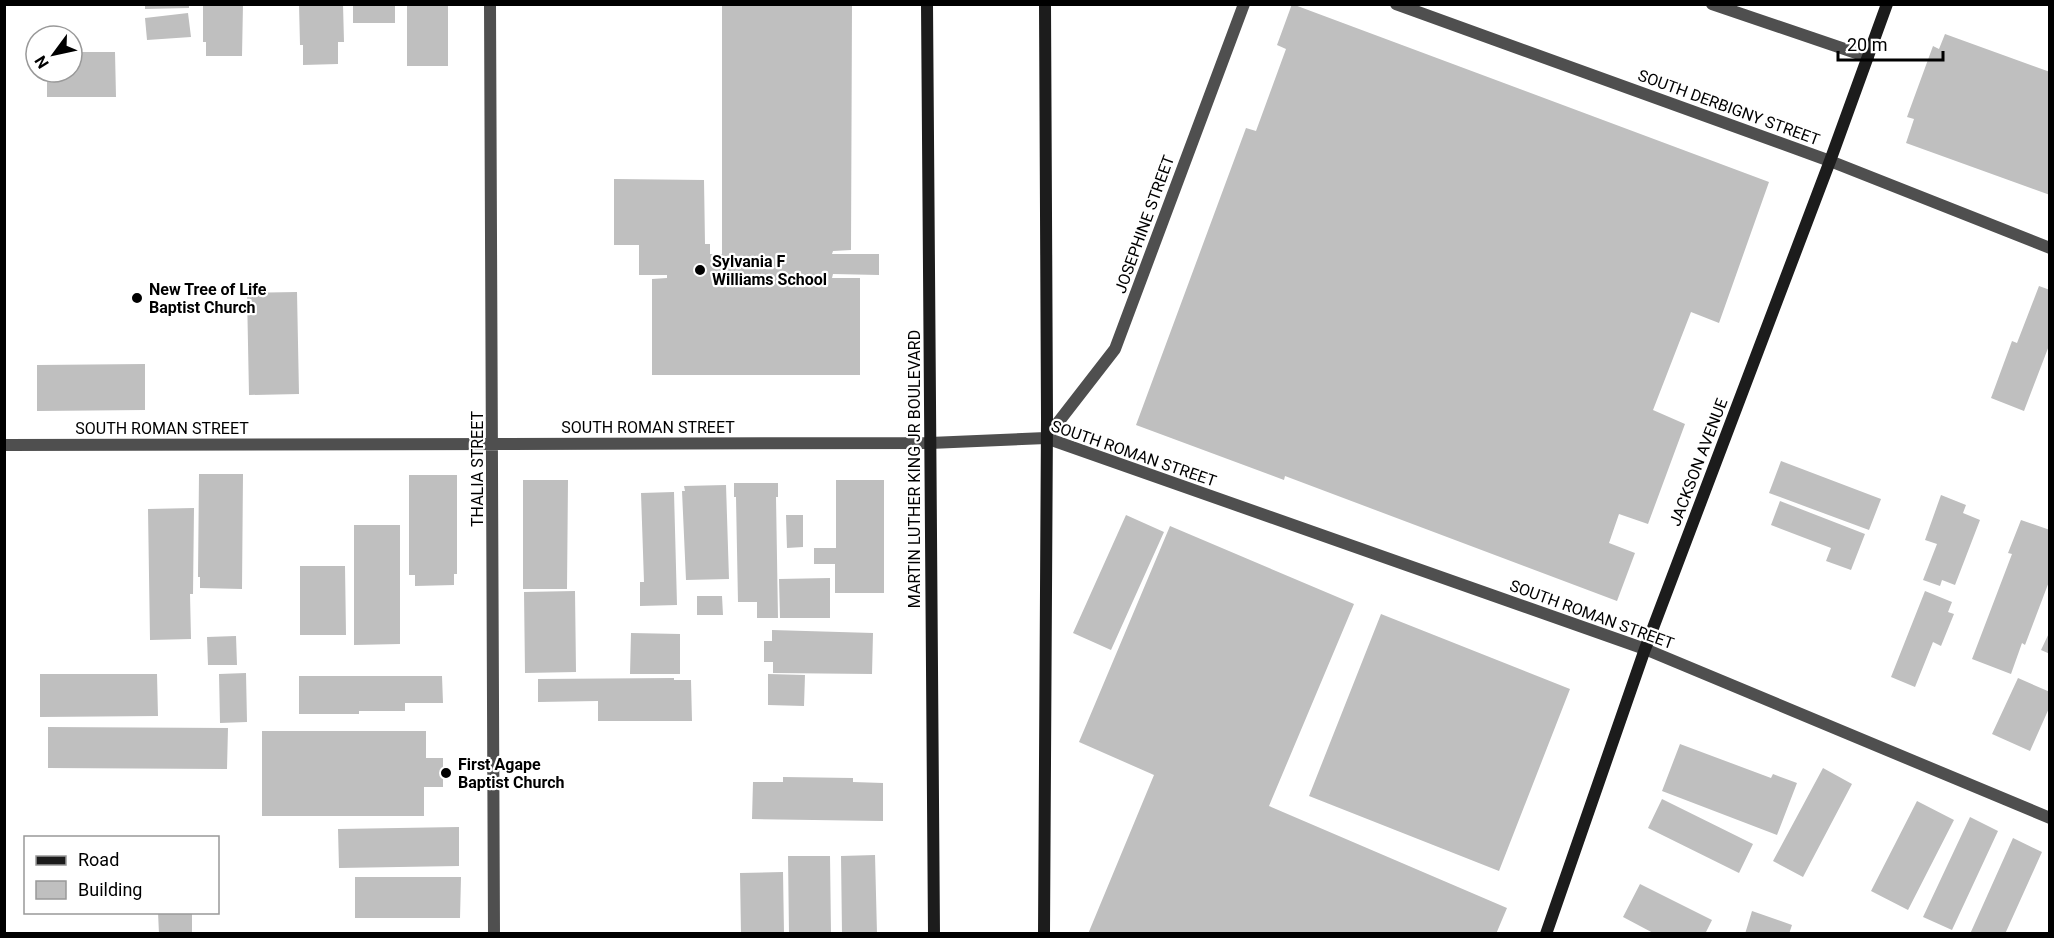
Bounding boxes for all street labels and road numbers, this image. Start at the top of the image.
street label: SOUTH DERBIGNY STREET [1635,66,1823,149]
street label: JOSEPHINE STREET [1111,152,1178,296]
street label: MARTIN LUTHER KING JR BOULEVARD [905,330,924,608]
street label: JACKSON AVENUE [1665,396,1732,529]
street label: THALIA STREET [468,411,487,527]
street label: SOUTH ROMAN STREET [1049,416,1219,491]
street label: SOUTH ROMAN STREET [561,418,735,437]
street label: SOUTH ROMAN STREET [75,419,249,438]
street label: SOUTH ROMAN STREET [1507,576,1677,653]

